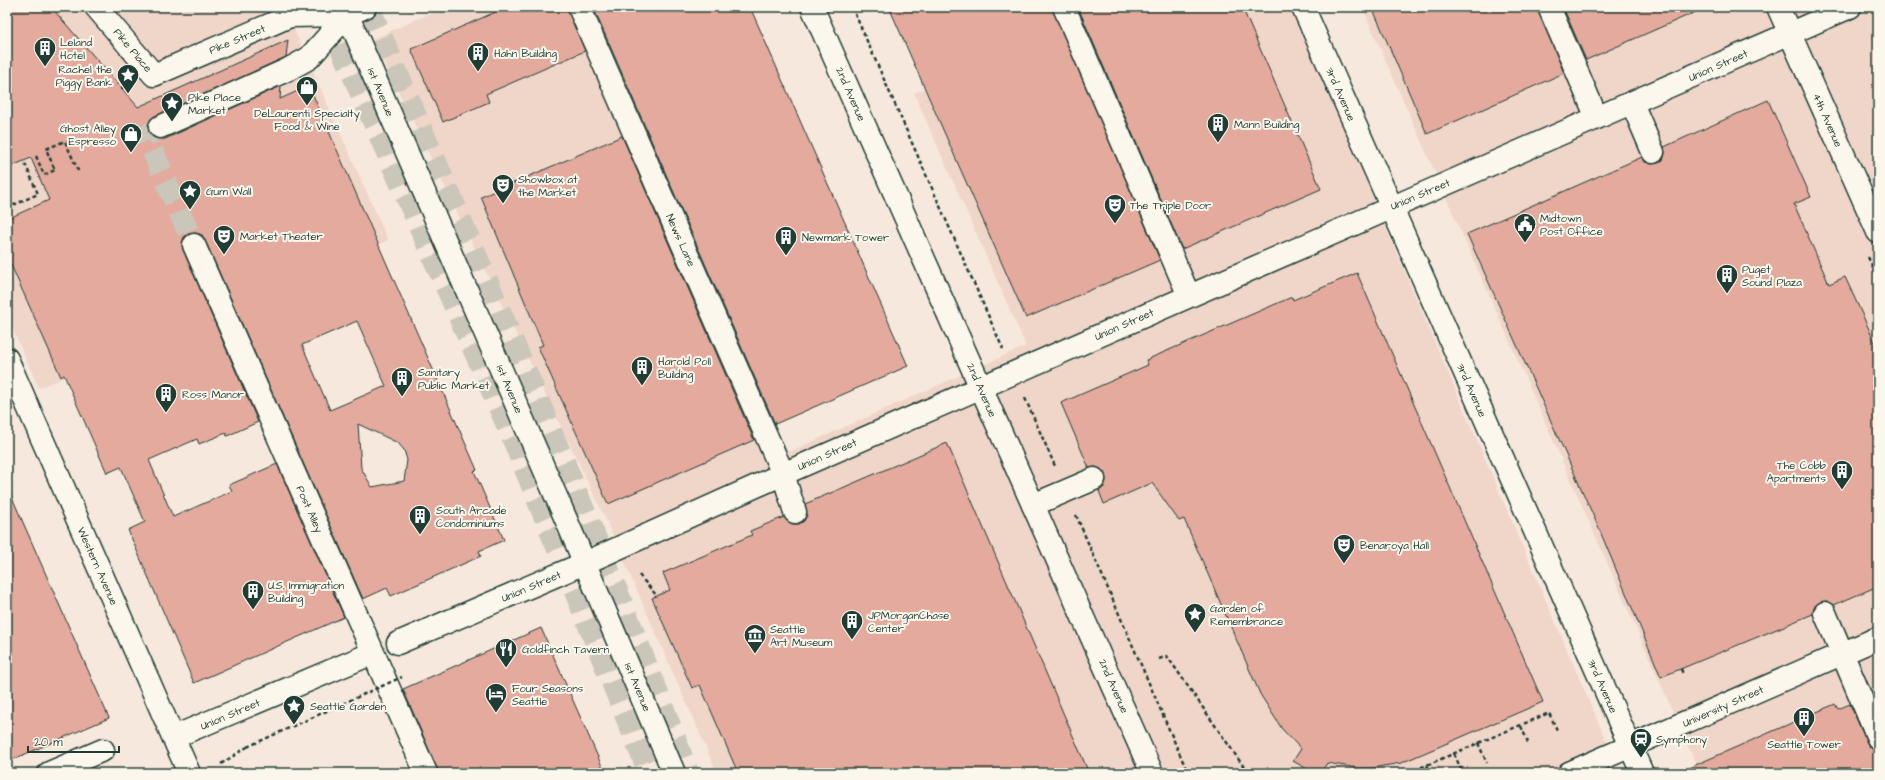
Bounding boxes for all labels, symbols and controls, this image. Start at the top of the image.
street label: Pike Street [207,21,268,58]
street label: Pike Place [110,25,155,75]
building icon: Leland Hotel [32,35,58,68]
place label: Leland Hotel [60,35,92,63]
building icon: Hahn Building [465,40,491,73]
street label: Union Street [1686,45,1751,85]
place label: Hahn Building [494,46,557,62]
place label: Rachel the Piggy Bank [56,62,112,91]
place icon: Rachel the Piggy Bank [115,62,141,95]
street label: 2nd Avenue [832,65,869,124]
street label: 3rd Avenue [1322,65,1359,124]
street label: 1st Avenue [364,66,398,119]
shop icon: DeLaurenti Specialty Food & Wine [294,74,320,107]
place icon: Pike Place Market [159,90,185,123]
place label: Pike Place Market [188,90,241,118]
street label: 4th Avenue [1809,91,1846,150]
place label: DeLaurenti Specialty Food & Wine [254,106,360,134]
building icon: Mann Building [1205,111,1231,144]
place label: Mann Building [1234,117,1300,133]
place label: Ghost Alley Espresso [60,121,117,149]
shop icon: Ghost Alley Espresso [118,121,144,154]
theatre icon: Showbox at the Market [490,172,516,205]
place label: Showbox at the Market [518,172,578,200]
street label: Union Street [1388,175,1453,214]
place icon: Gum Wall [177,178,203,211]
place label: Gum Wall [206,184,252,199]
theatre icon: The Triple Door [1102,192,1128,225]
place label: The Triple Door [1130,198,1211,213]
street label: News Lane [662,211,699,269]
public building icon: Midtown Post Office [1512,211,1538,244]
place label: Midtown Post Office [1540,211,1603,239]
theatre icon: Market Theater [211,223,237,256]
building icon: Newmark Tower [773,224,799,257]
place label: Market Theater [240,229,323,244]
place label: Newmark Tower [802,230,889,245]
building icon: Puget Sound Plaza [1714,262,1740,295]
place label: Puget Sound Plaza [1742,262,1802,290]
street label: Union Street [1092,304,1157,344]
building icon: Harold Poll Building [629,354,655,387]
place label: Harold Poll Building [658,354,711,383]
street label: 2nd Avenue [963,361,1000,420]
street label: 3rd Avenue [1453,361,1490,420]
street label: 1st Avenue [493,363,527,416]
building icon: Sanitary Public Market [389,365,415,398]
place label: Sanitary Public Market [418,365,490,393]
building icon: Ross Manor [153,381,179,414]
place label: Ross Manor [182,387,244,402]
street label: Union Street [795,434,860,474]
place label: The Cobb Apartments [1767,458,1826,486]
building icon: The Cobb Apartments [1829,458,1855,491]
street label: Post Alley [292,483,327,536]
building icon: South Arcade Condominiums [407,503,433,536]
place label: South Arcade Condominiums [436,503,506,531]
street label: Western Avenue [74,525,121,608]
theatre icon: Benaroya Hall [1331,532,1357,565]
place label: Benaroya Hall [1360,538,1429,554]
street label: Union Street [499,567,564,606]
building icon: U.S. Immigration Building [240,578,266,611]
place label: U.S. Immigration Building [268,578,345,607]
place icon: Garden of Remembrance [1182,601,1208,634]
place label: Garden of Remembrance [1210,601,1283,629]
building icon: JPMorganChase Center [839,608,865,641]
place label: JPMorganChase Center [868,608,949,636]
museum icon: Seattle Art Museum [742,622,768,655]
place label: Seattle Art Museum [770,622,833,650]
restaurant icon: Goldfinch Tavern [493,636,519,669]
place label: Goldfinch Tavern [522,642,610,657]
street label: 2nd Avenue [1095,657,1132,716]
street label: 3rd Avenue [1584,657,1621,716]
street label: 1st Avenue [621,661,655,714]
hotel icon: Four Seasons Seattle [483,681,509,714]
place label: Four Seasons Seattle [512,681,584,709]
street label: University Street [1680,682,1767,732]
place icon: Seattle Garden [281,693,307,726]
street label: Union Street [198,695,263,734]
place label: Seattle Garden [310,699,386,714]
building icon: Seattle Tower [1791,705,1817,738]
station icon: Symphony [1628,726,1654,759]
scale bar [28,728,119,754]
place label: Symphony [1656,732,1707,748]
text: 20 m [34,734,63,751]
place label: Seattle Tower [1767,737,1841,752]

